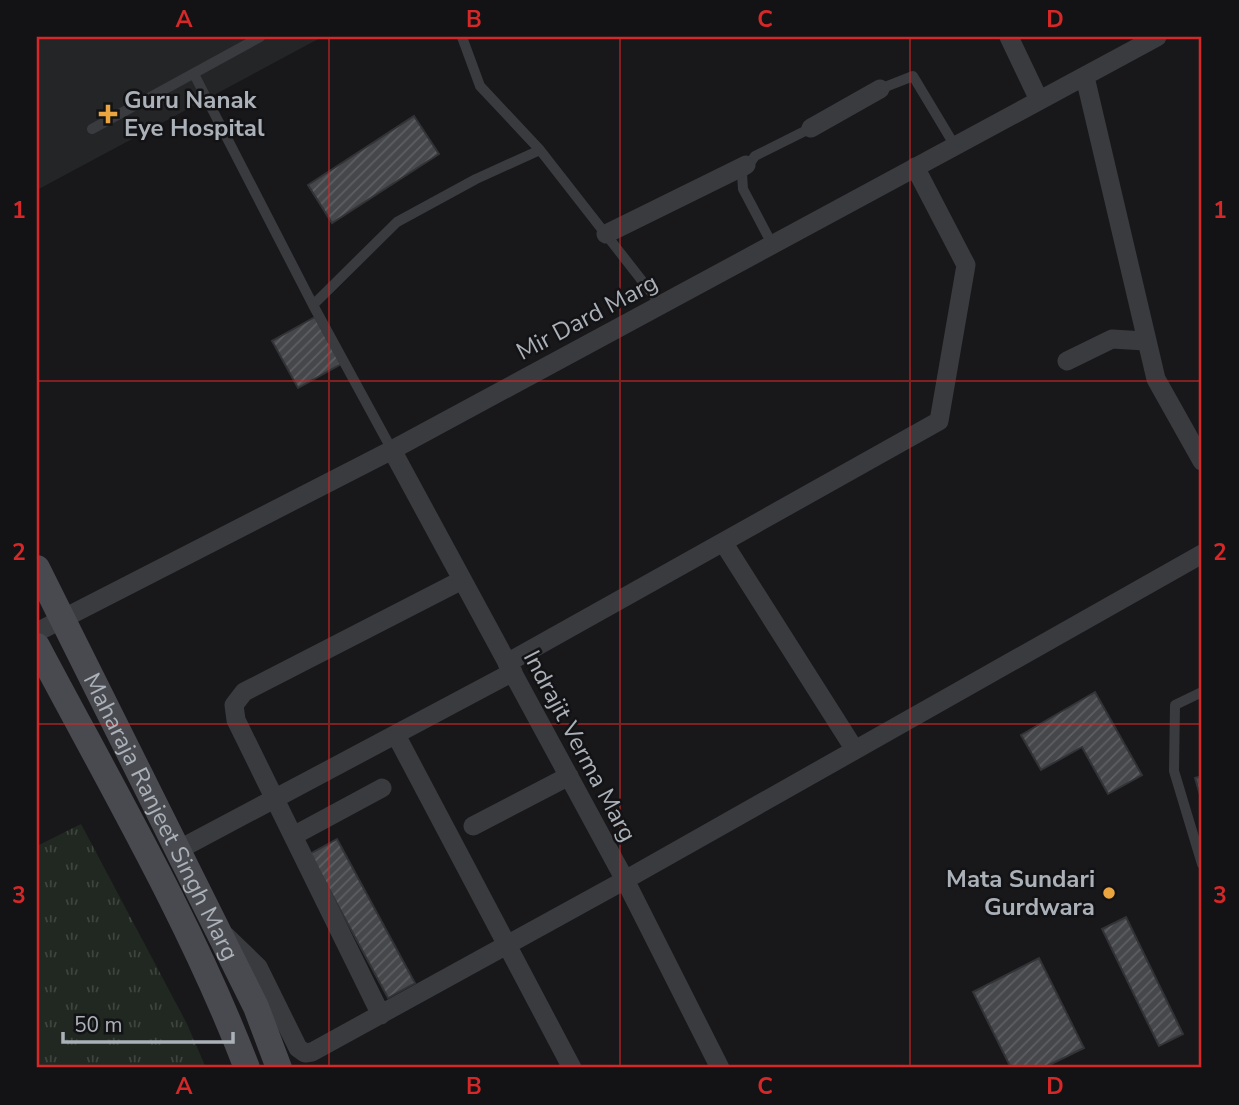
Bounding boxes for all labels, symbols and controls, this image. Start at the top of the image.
text: A [175,4,193,35]
text: B [466,4,482,35]
text: C [757,4,773,35]
text: D [1046,4,1064,35]
place label: Guru Nanak Eye Hospital [124,84,265,144]
marker: Guru Nanak Eye Hospital [98,104,118,124]
text: 1 [12,195,26,226]
text: 1 [1213,195,1227,226]
street label: Mir Dard Marg [511,266,663,368]
text: 2 [12,537,26,568]
text: 2 [1213,537,1227,568]
street label: Indrajit Verma Marg [516,645,644,847]
street label: Maharaja Ranjeet Singh Marg [76,668,246,966]
place label: Mata Sundari Gurdwara [946,863,1095,923]
text: 3 [12,880,26,911]
text: 3 [1213,880,1227,911]
marker: Mata Sundari Gurdwara [1101,885,1117,901]
scale bar [63,1000,233,1044]
text: 50 m [74,1011,123,1039]
text: A [175,1071,193,1102]
text: B [466,1071,482,1102]
text: C [757,1071,773,1102]
text: D [1046,1071,1064,1102]

